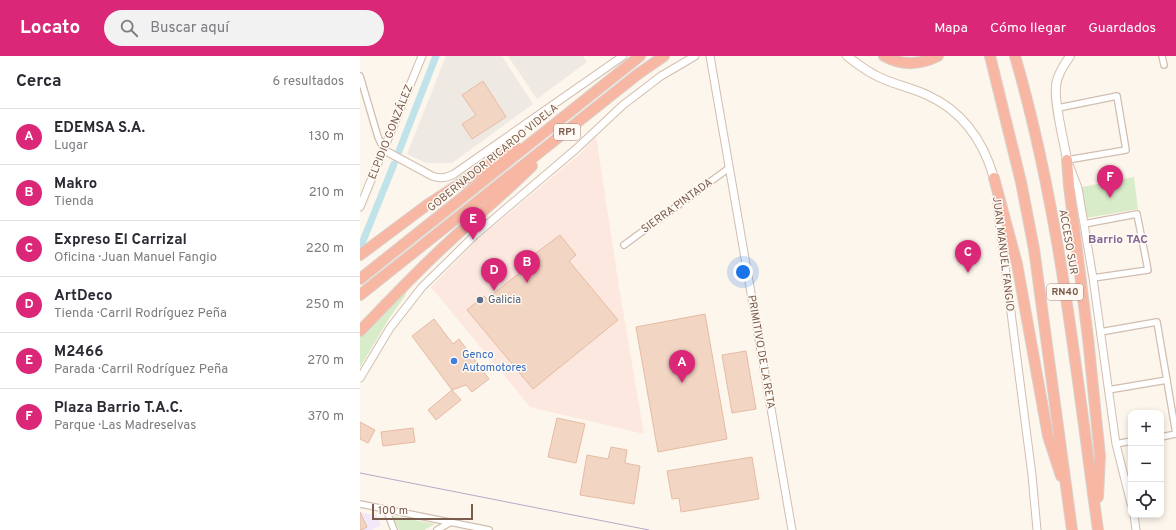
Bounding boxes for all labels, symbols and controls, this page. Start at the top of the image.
search box [104,10,384,46]
text: Locato [20,16,80,40]
icon: search [118,17,140,39]
text: Buscar aquí [150,19,229,38]
text: Mapa [934,20,968,37]
text: Cómo llegar [990,20,1066,37]
text: Guardados [1088,20,1156,37]
text: Cerca [16,71,62,93]
text: 6 resultados [273,74,344,90]
street label: ELPIDIO GONZÁLEZ [365,82,416,181]
street label: GOBERNADOR RICARDO VIDELA [425,101,561,215]
text: EDEMSA S.A. [54,119,145,138]
road number: RP1 [554,124,580,140]
text: A [24,129,34,145]
text: 130 m [309,129,344,145]
text: Lugar [54,138,88,154]
pin: F [1097,165,1123,198]
text: Makro [54,175,97,194]
street label: SIERRA PINTADA [639,175,715,237]
text: B [25,185,33,201]
text: 210 m [309,185,344,201]
text: Tienda [54,194,94,210]
street label: JUAN MANUEL FANGIO [989,196,1017,312]
pin: E [460,207,486,240]
street label: ACCESO SUR [1055,208,1081,276]
text: Expreso El Carrizal [54,231,187,250]
district label: Barrio TAC [1088,232,1148,248]
pin: C [955,240,981,273]
text: C [25,241,33,257]
text: 220 m [306,241,344,257]
text: Oficina · Juan Manuel Fangio [54,250,217,266]
pin: B [514,250,540,283]
pin: D [481,258,507,291]
your location [733,262,753,282]
road number: RN40 [1047,284,1083,300]
text: ArtDeco [54,287,113,306]
place label: Galicia [488,293,521,307]
street label: PRIMITIVO DE LA RETA [744,294,778,410]
marker: Galicia [475,295,485,305]
text: D [24,297,34,313]
text: 250 m [306,297,344,313]
text: Tienda · Carril Rodríguez Peña [54,306,227,322]
text: M2466 [54,343,103,362]
place label: Genco Automotores [462,348,526,375]
pin: A [669,350,695,383]
text: E [25,353,33,369]
text: 270 m [307,353,344,369]
marker: Genco Automotores [449,356,459,366]
text: Parada · Carril Rodríguez Peña [54,362,228,378]
text: Plaza Barrio T.A.C. [54,399,183,418]
text: F [25,409,33,425]
text: 370 m [307,409,344,425]
map controls [1128,410,1164,518]
button: + [1128,410,1164,446]
text: Parque · Las Madreselvas [54,418,196,434]
button: − [1128,446,1164,482]
button: locate [1128,482,1164,518]
scale bar [372,502,473,521]
text: 100 m [378,504,408,518]

